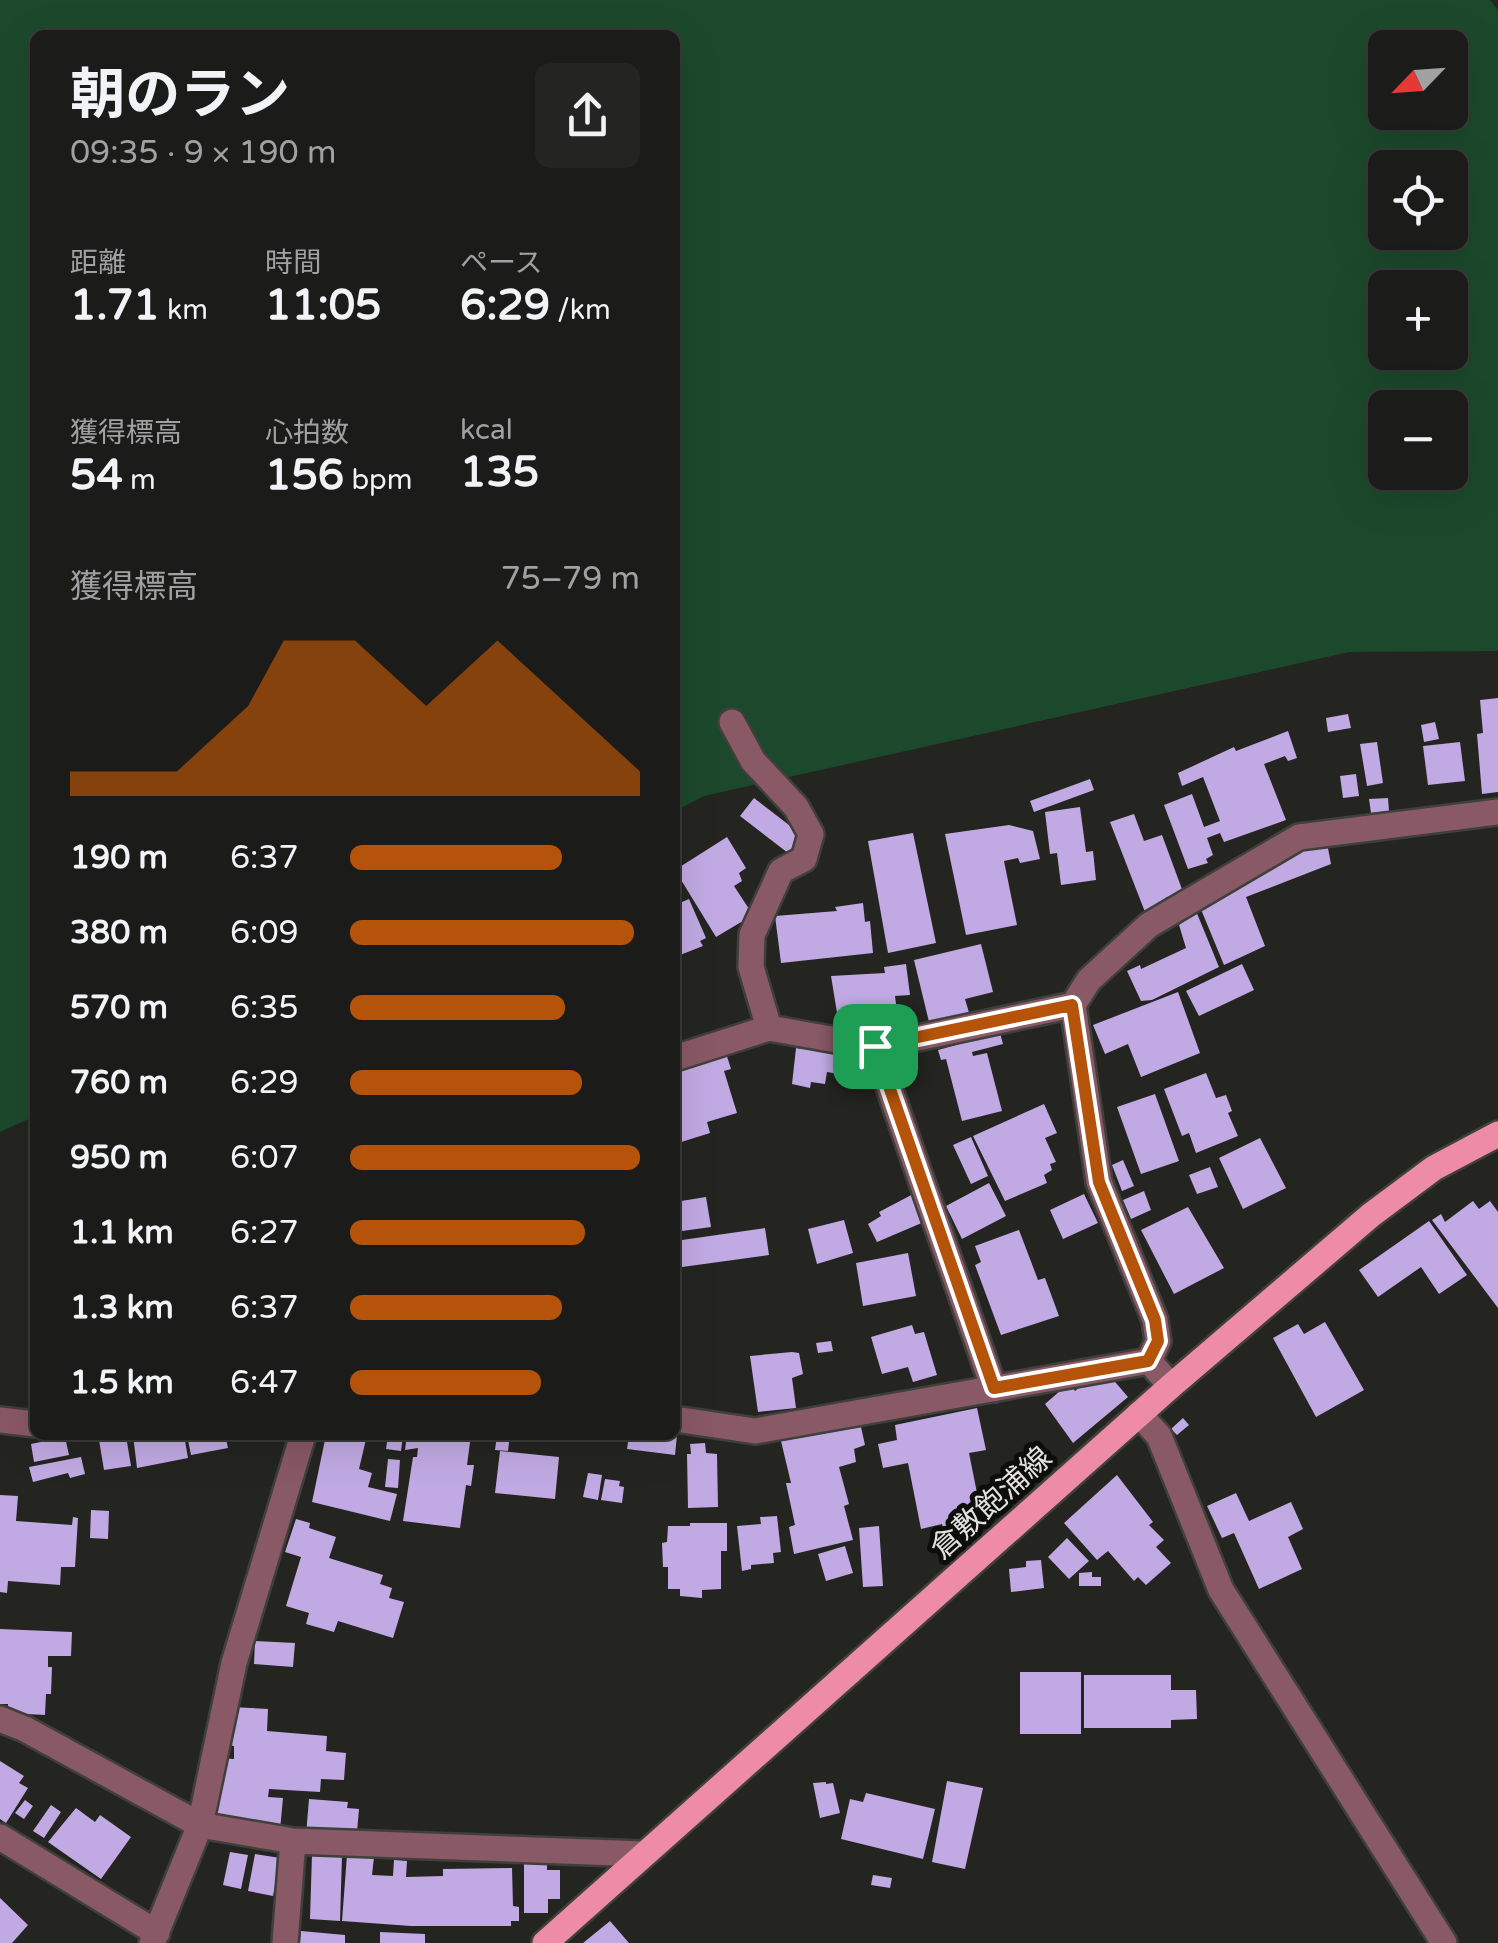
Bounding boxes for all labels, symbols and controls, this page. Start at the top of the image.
north arrow [1368,30,1468,130]
map controls [1368,30,1468,490]
text: 朝のラン [70,63,290,129]
button: share [535,63,640,168]
text: 09:35 · 9 × 190 m [70,134,336,172]
button: locate [1368,150,1468,250]
text: 距離 [70,246,126,280]
text: 時間 [265,246,321,280]
text: ペース [460,246,543,280]
button: + [1368,270,1468,370]
text: 1.71 [70,280,160,331]
text: 11:05 [265,280,381,331]
text: 6:29 [460,280,550,331]
text: km [160,293,208,327]
text: /km [550,293,611,327]
button: − [1368,390,1468,490]
text: kcal [460,413,513,447]
text: 獲得標高 [70,416,182,450]
text: 心拍数 [265,416,349,450]
text: 135 [460,447,539,498]
text: 54 [70,450,123,501]
text: 156 [265,450,344,501]
text: m [123,463,156,497]
text: bpm [344,463,412,497]
text: 75–79 m [501,560,640,598]
text: 獲得標高 [70,568,198,606]
text: 190 m [70,839,168,877]
text: 6:37 [230,839,299,877]
text: 380 m [70,914,168,952]
text: 6:09 [230,914,299,952]
text: 570 m [70,989,168,1027]
text: 6:35 [230,989,299,1027]
pin [833,1004,918,1089]
icon: arrive [848,1019,903,1074]
text: 760 m [70,1064,168,1102]
text: 6:29 [230,1064,299,1102]
text: 950 m [70,1139,168,1177]
text: 6:07 [230,1139,299,1177]
text: 1.1 km [70,1214,174,1252]
text: 6:27 [230,1214,299,1252]
text: 1.3 km [70,1289,174,1327]
text: 6:37 [230,1289,299,1327]
text: 1.5 km [70,1364,174,1402]
text: 6:47 [230,1364,299,1402]
street label: 倉敷飽浦線 [923,1439,1059,1567]

